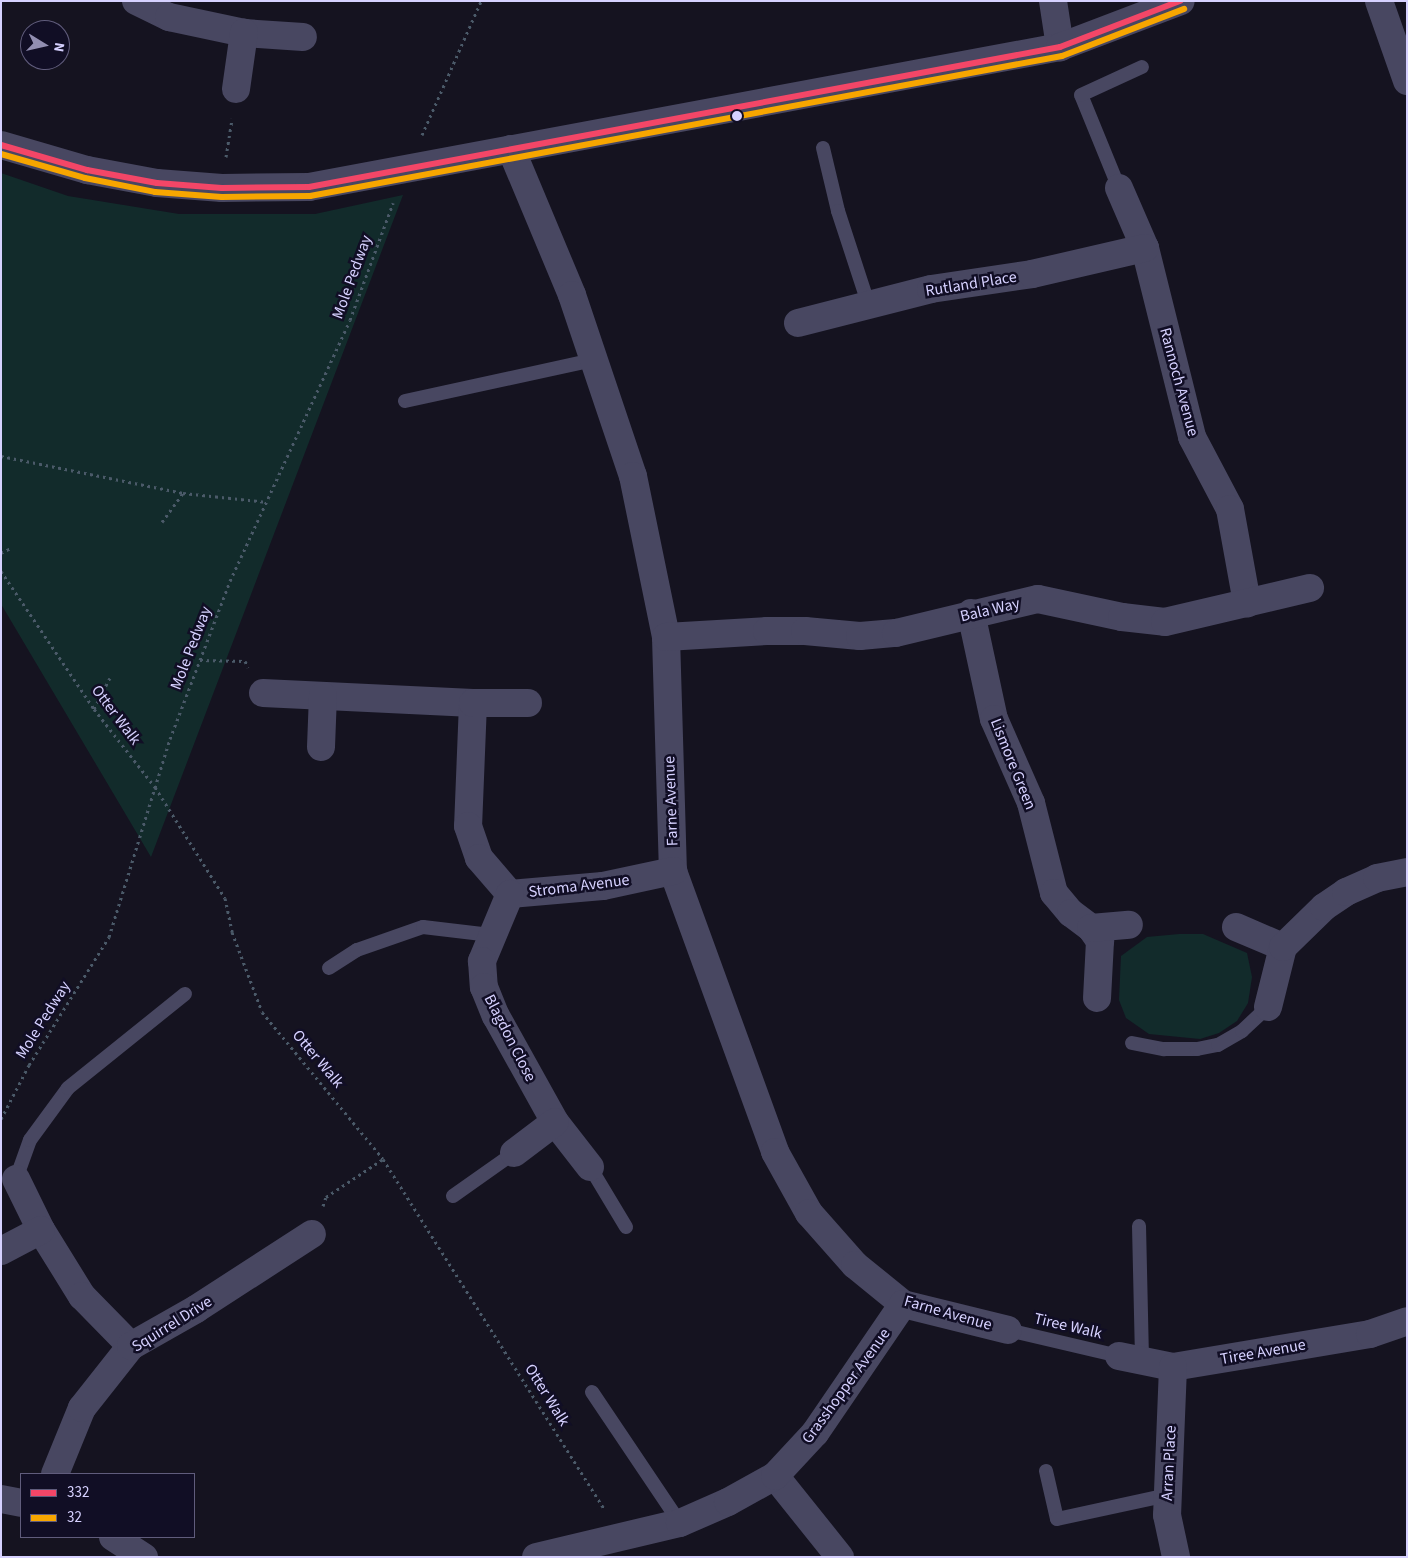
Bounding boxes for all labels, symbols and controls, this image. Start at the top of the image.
north arrow [20,20,70,70]
text: N [48,41,69,53]
unlabelled marker [732,111,742,121]
street label: Mole Pedway [328,232,376,322]
street label: Rutland Place [924,267,1018,301]
street label: Rannoch Avenue [1155,326,1203,438]
street label: Bala Way [958,594,1022,626]
street label: Mole Pedway [166,604,216,692]
street label: Otter Walk [87,681,145,749]
street label: Lismore Green [986,716,1040,812]
street label: Farne Avenue [660,756,682,846]
street label: Stroma Avenue [527,870,631,902]
street label: Mole Pedway [12,978,74,1062]
street label: Blagdon Close [480,991,540,1085]
street label: Otter Walk [288,1026,348,1092]
street label: Farne Avenue [902,1291,994,1335]
street label: Squirrel Drive [128,1292,216,1356]
street label: Tiree Walk [1032,1309,1104,1343]
street label: Grasshopper Avenue [798,1325,894,1447]
street label: Tiree Avenue [1219,1335,1307,1369]
street label: Otter Walk [520,1360,574,1430]
street label: Arran Place [1157,1425,1181,1501]
legend [20,1473,195,1538]
text: 332 [67,1482,89,1503]
text: 32 [67,1507,82,1528]

